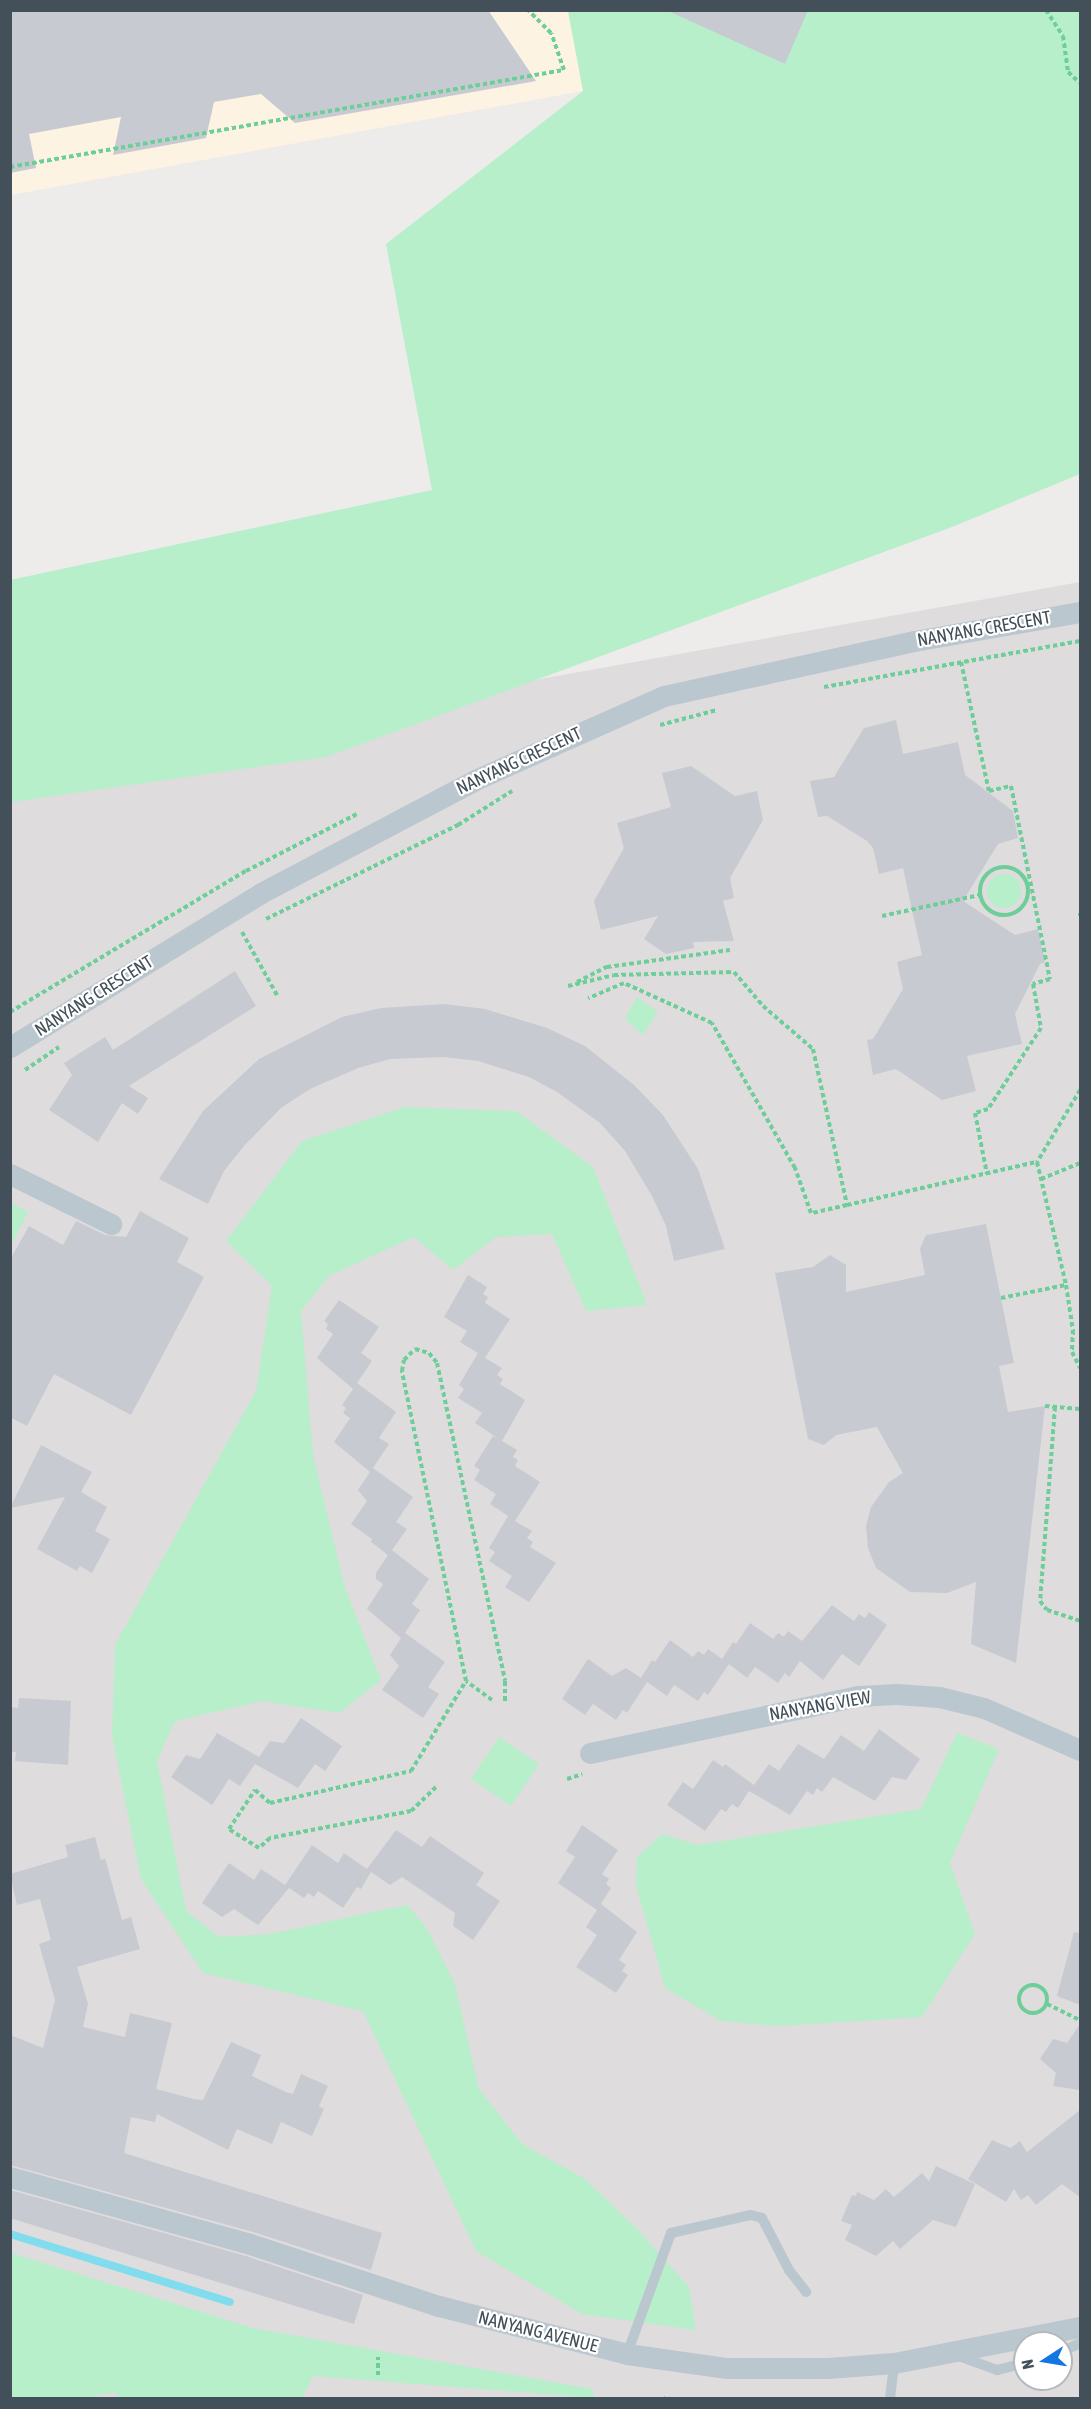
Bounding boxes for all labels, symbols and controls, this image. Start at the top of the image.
street label: NANYANG CRESCENT [916,607,1052,651]
street label: NANYANG CRESCENT [453,723,585,799]
street label: NANYANG CRESCENT [31,951,157,1041]
street label: NANYANG VIEW [768,1686,872,1726]
street label: NANYANG AVENUE [476,2307,600,2357]
north arrow [1013,2331,1073,2391]
text: N [1018,2358,1037,2371]

